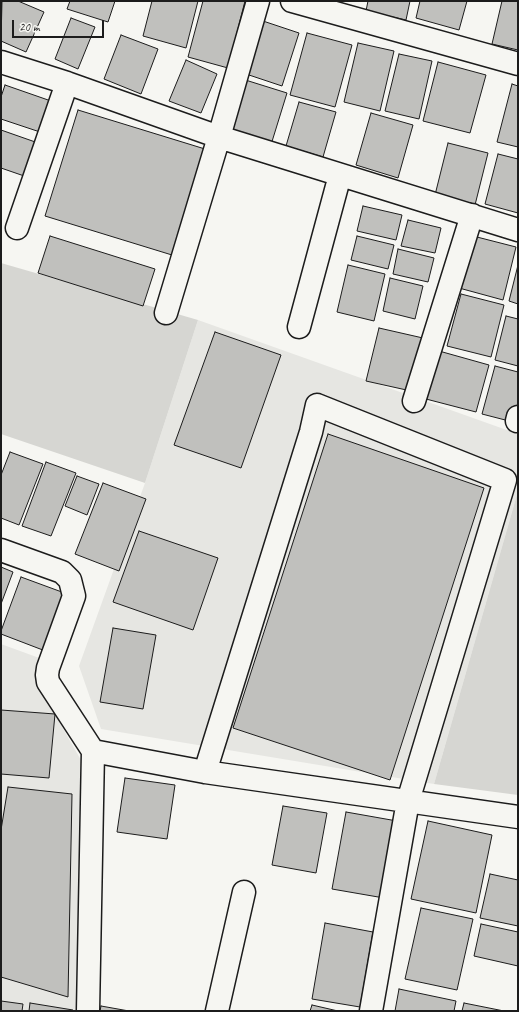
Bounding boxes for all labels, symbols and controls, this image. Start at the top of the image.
scale bar [14,12,106,38]
text: 20 m [19,19,39,35]

